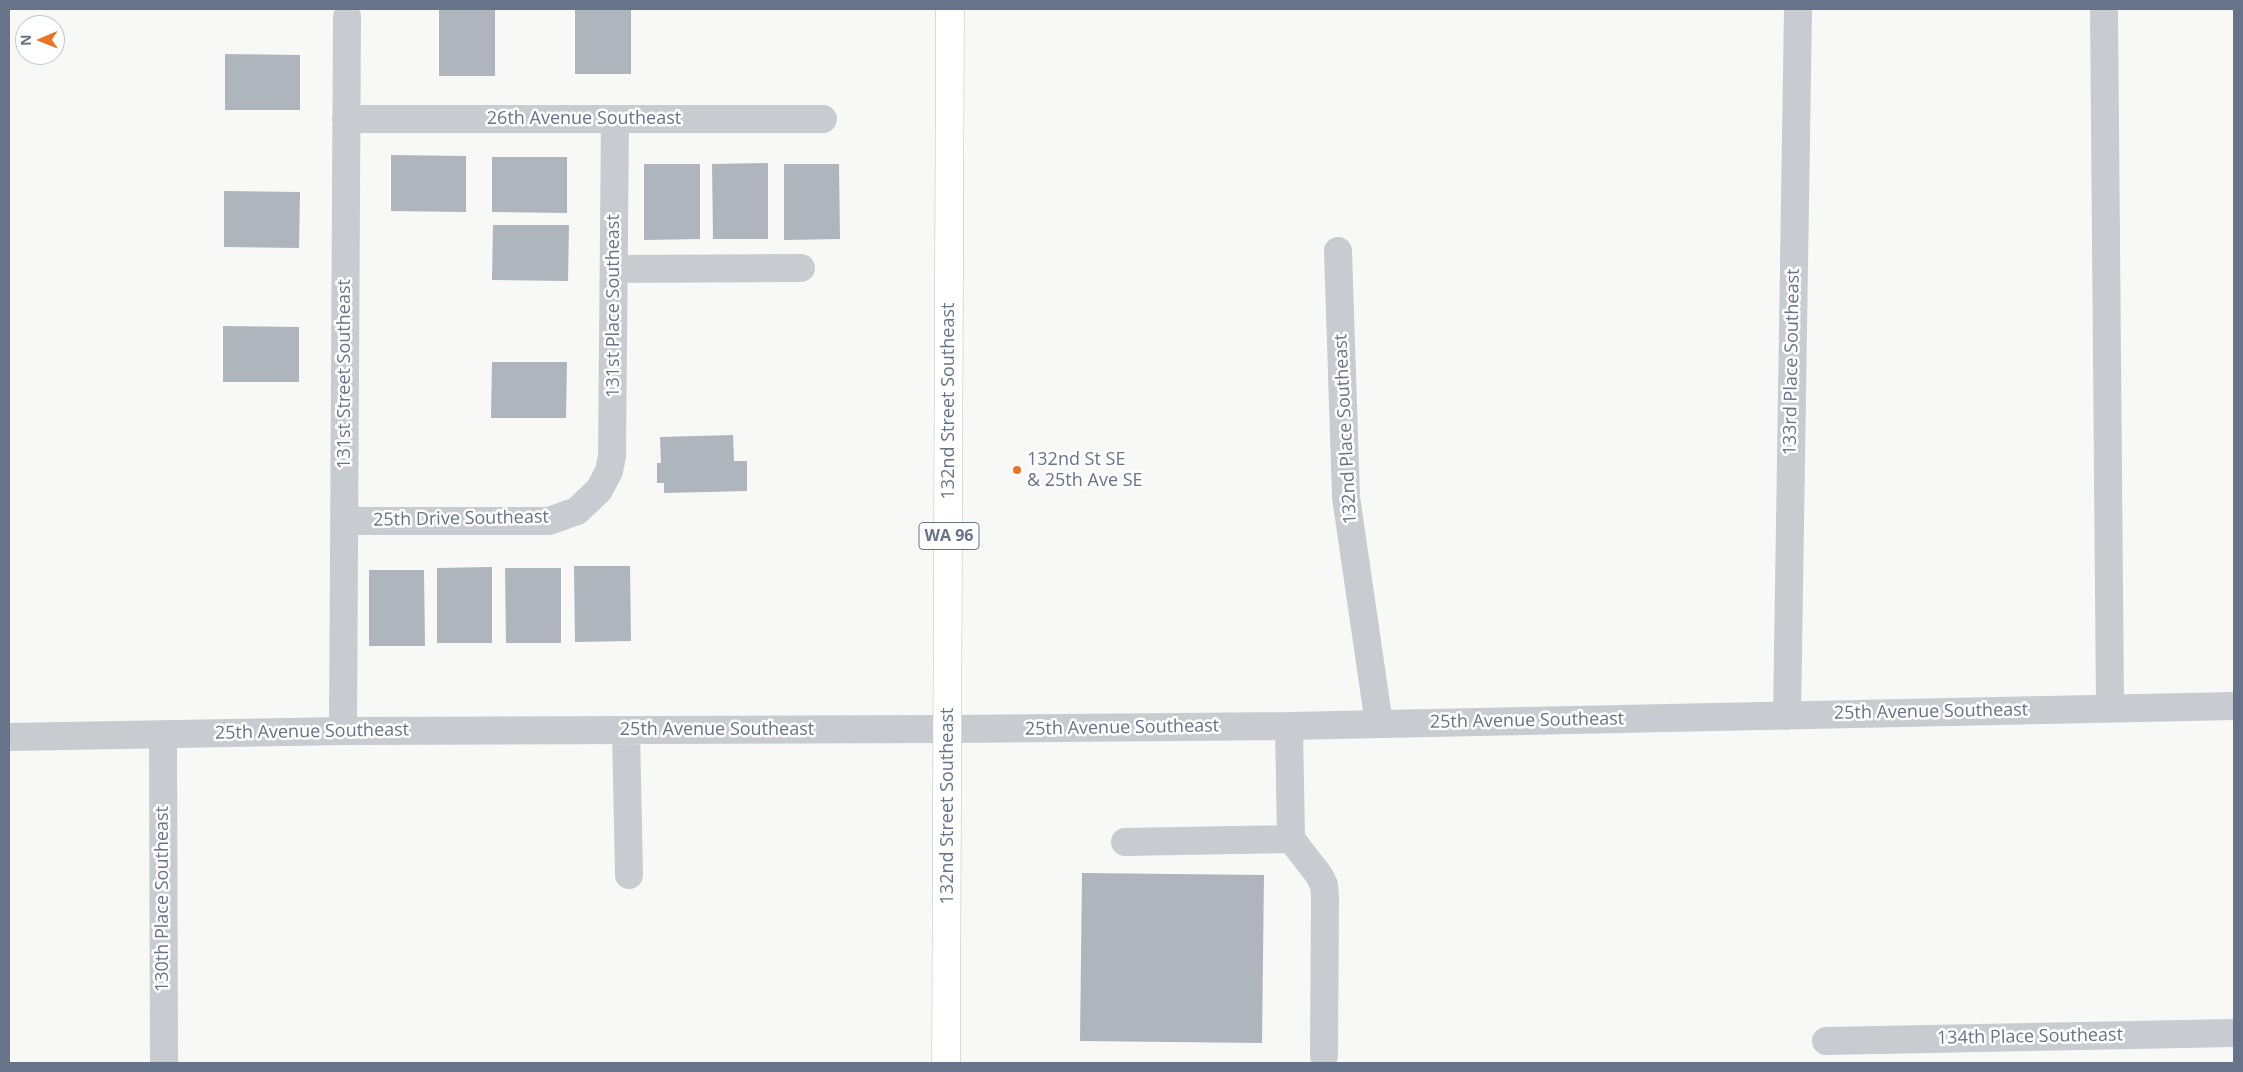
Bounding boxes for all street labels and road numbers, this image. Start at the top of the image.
street label: 26th Avenue Southeast [487,108,681,130]
street label: 131st Place Southeast [603,214,625,398]
street label: 133rd Place Southeast [1780,268,1804,456]
street label: 131st Street Southeast [334,279,356,469]
street label: 132nd Street Southeast [938,303,960,499]
street label: 132nd Place Southeast [1330,333,1362,525]
street label: 25th Drive Southeast [373,507,549,531]
road number: WA 96 [919,522,979,550]
street label: 25th Avenue Southeast [1834,700,2028,724]
street label: 132nd Street Southeast [937,708,959,904]
street label: 25th Avenue Southeast [1430,709,1624,733]
street label: 25th Avenue Southeast [1025,716,1219,740]
street label: 25th Avenue Southeast [620,719,814,741]
street label: 25th Avenue Southeast [215,720,409,744]
street label: 130th Place Southeast [152,806,174,992]
street label: 134th Place Southeast [1937,1025,2123,1049]

